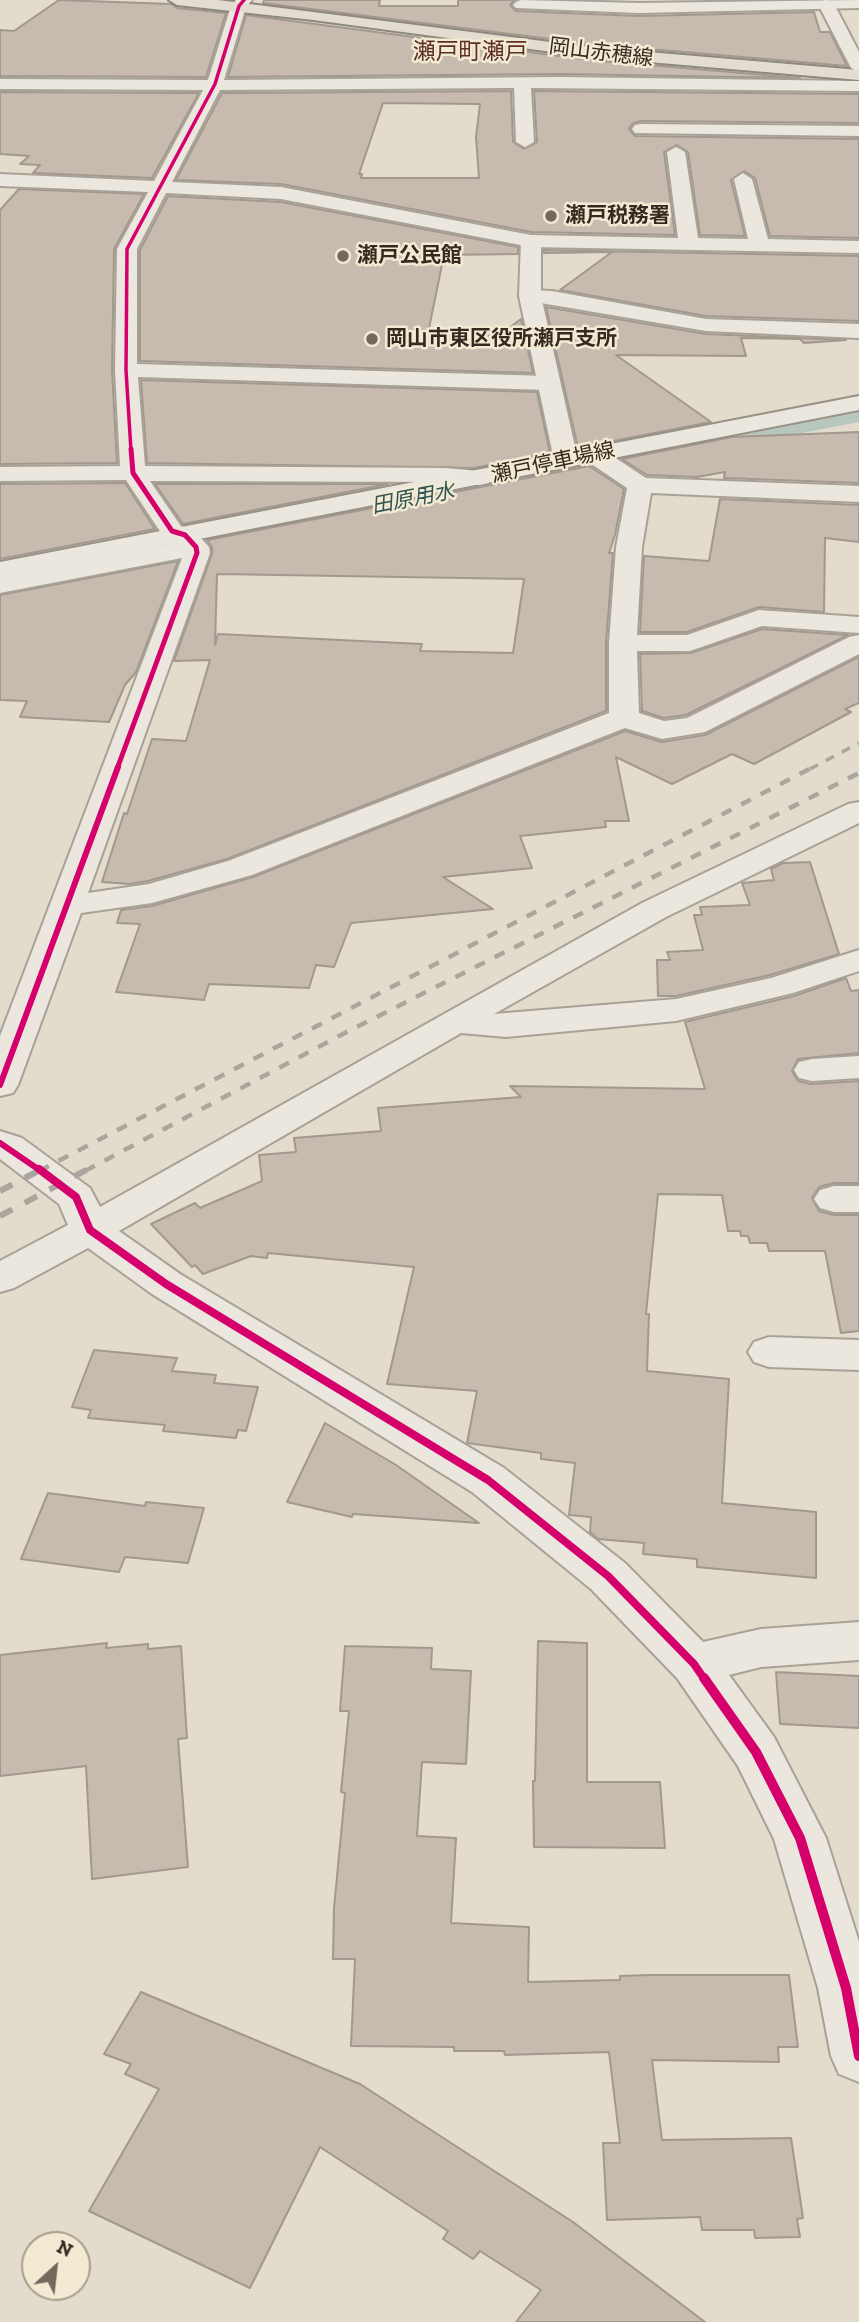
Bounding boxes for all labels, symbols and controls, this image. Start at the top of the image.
street label: 岡山赤穂線 [547,34,655,72]
district label: 瀬戸町瀬戸 [413,38,527,66]
place label: 瀬戸税務署 [565,203,670,229]
marker: 瀬戸税務署 [543,208,559,224]
place label: 瀬戸公民館 [357,243,462,269]
marker: 瀬戸公民館 [335,248,351,264]
place label: 岡山市東区役所瀬戸支所 [386,326,617,352]
marker: 岡山市東区役所瀬戸支所 [364,331,380,347]
street label: 瀬戸停車場線 [489,438,617,488]
water label: 田原用水 [369,479,457,519]
north arrow [21,2231,91,2301]
text: N [53,2235,77,2262]

